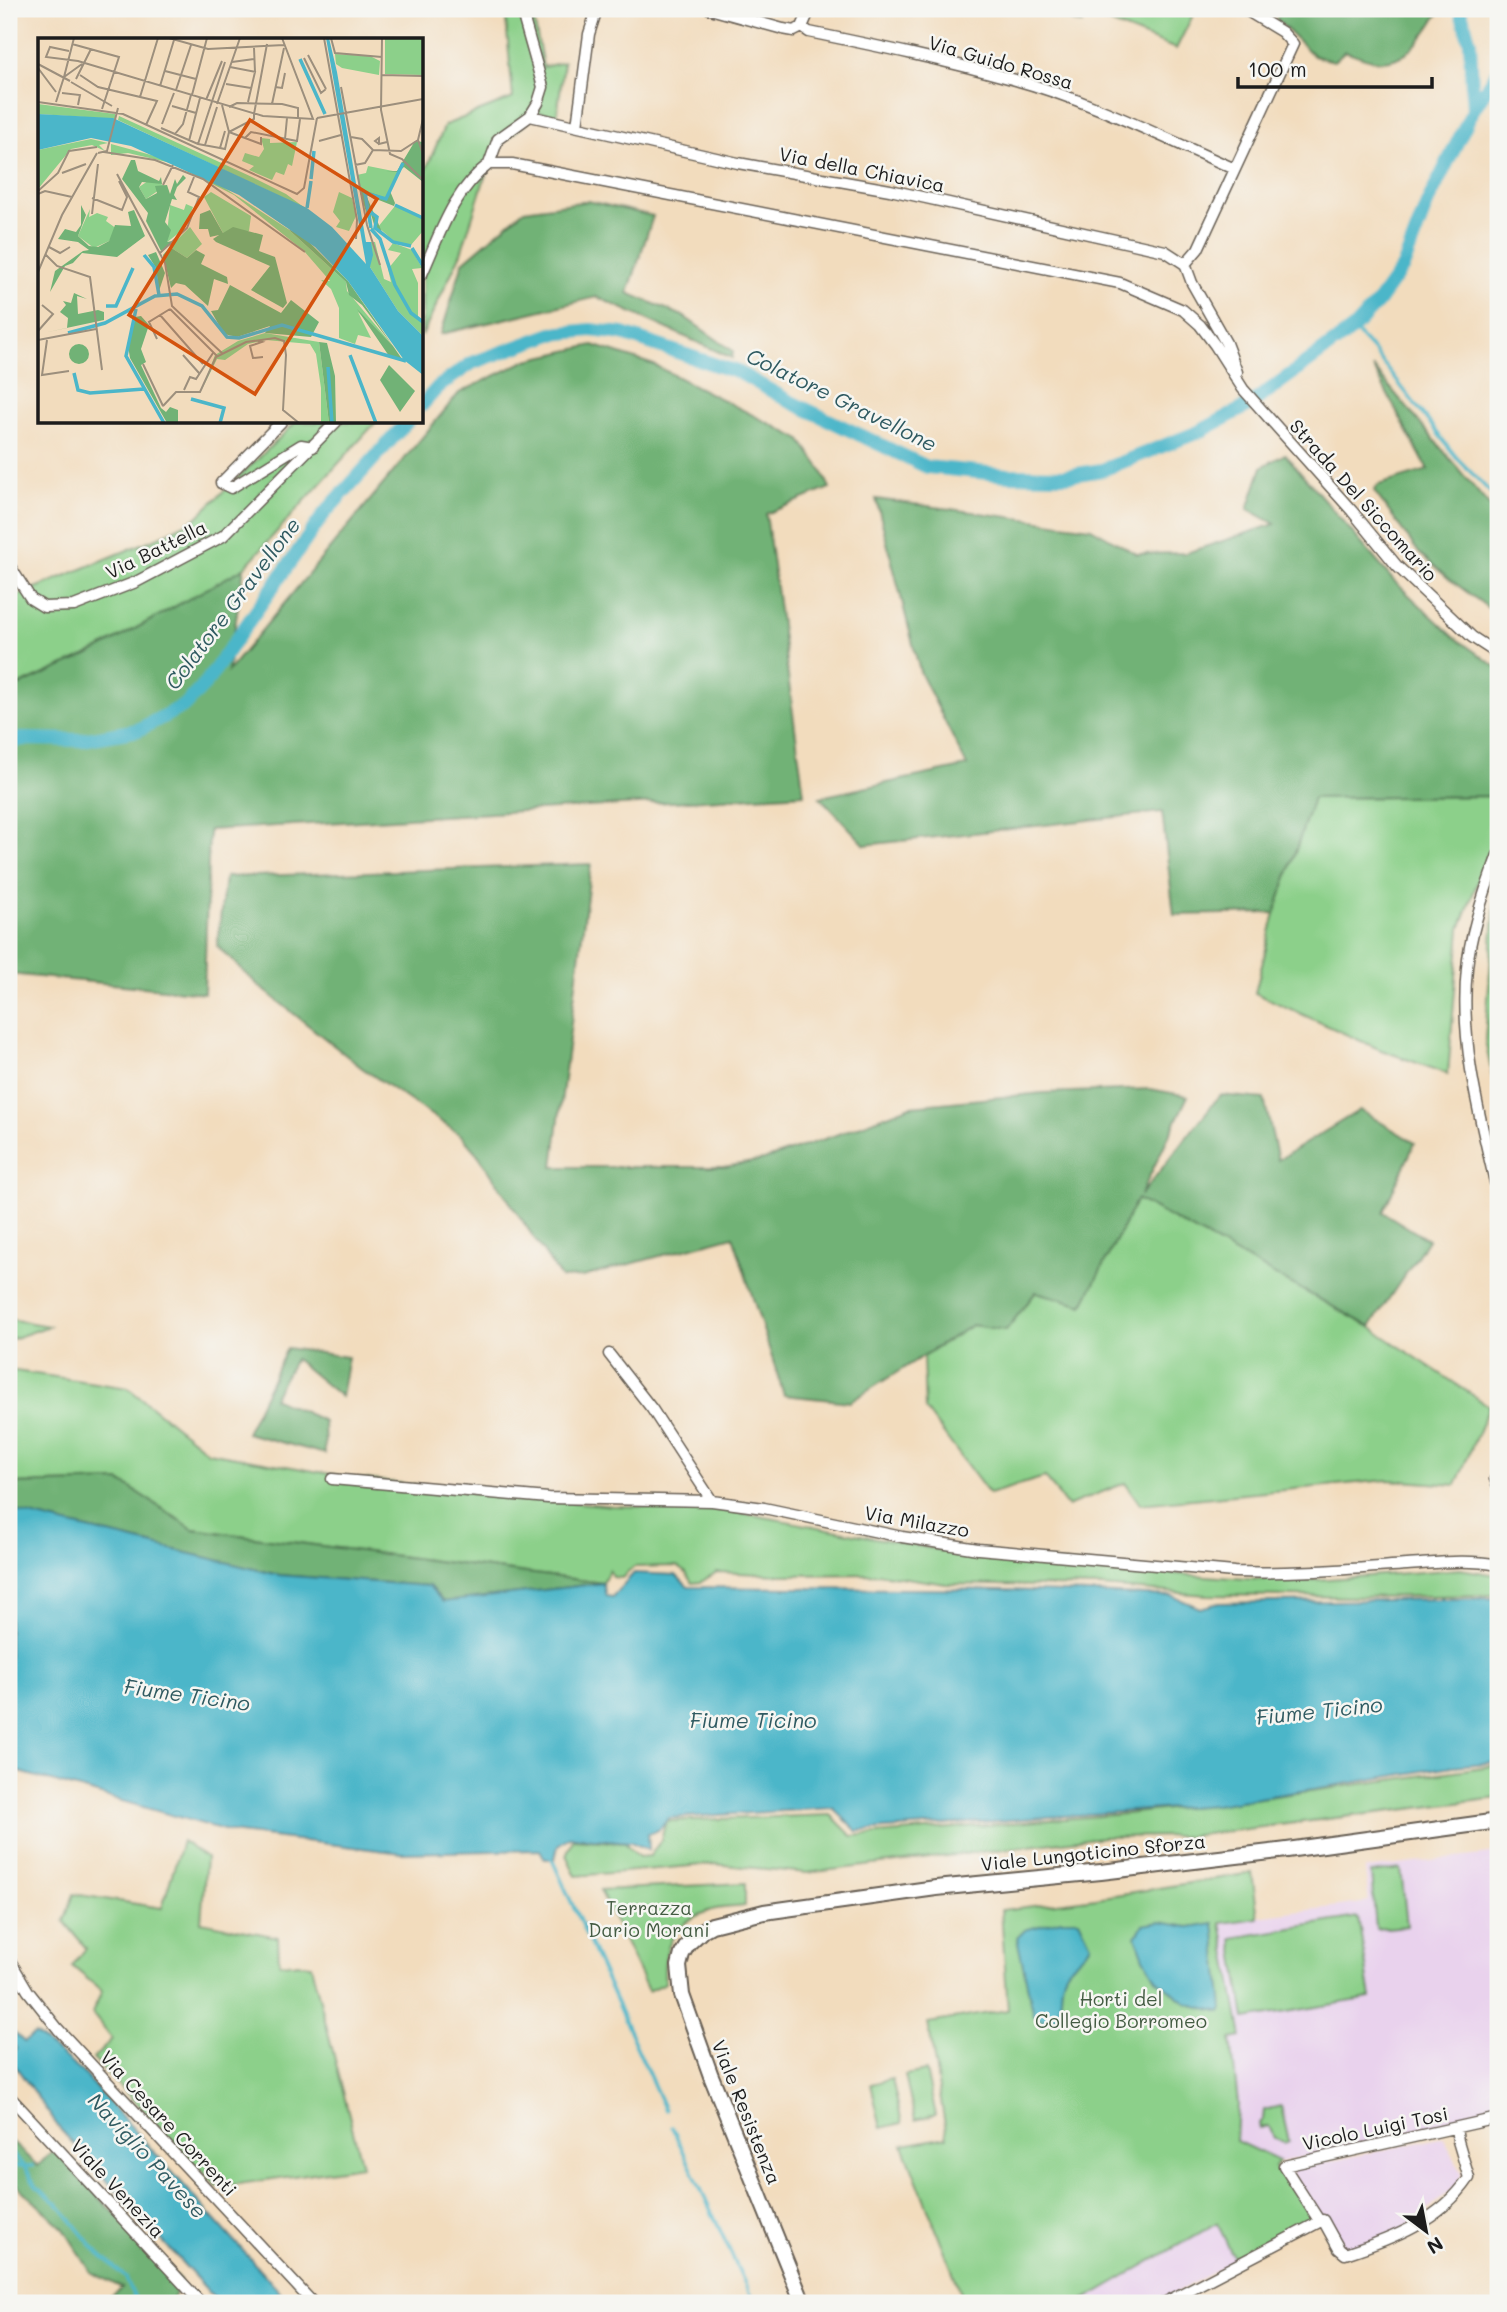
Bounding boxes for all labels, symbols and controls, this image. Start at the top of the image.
street label: Via Guido Rossa [926,29,1076,95]
inset map [38,38,424,424]
scale bar [1238,46,1432,90]
text: 100 m [1248,55,1307,82]
street label: Via della Chiavica [777,141,947,197]
water label: Colatore Gravellone [742,341,942,457]
street label: Strada Del Siccomario [1285,414,1443,586]
water label: Colatore Gravellone [158,512,306,694]
street label: Via Battella [101,514,211,584]
street label: Via Milazzo [863,1499,971,1543]
water label: Fiume Ticino [122,1672,252,1716]
water label: Fiume Ticino [1254,1690,1384,1730]
water label: Fiume Ticino [689,1706,817,1733]
street label: Viale Lungoticino Sforza [979,1828,1207,1876]
park label: Terrazza Dario Morani [588,1895,710,1942]
park label: Horti del Collegio Borromeo [1035,1986,1207,2033]
street label: Viale Resistenza [707,2036,787,2188]
street label: Via Cesare Correnti [95,2045,243,2201]
water label: Naviglio Pavese [83,2086,213,2224]
street label: Vicolo Luigi Tosi [1300,2100,1450,2156]
street label: Viale Venezia [66,2133,170,2243]
north arrow [1392,2196,1462,2266]
text: N [1423,2231,1448,2260]

